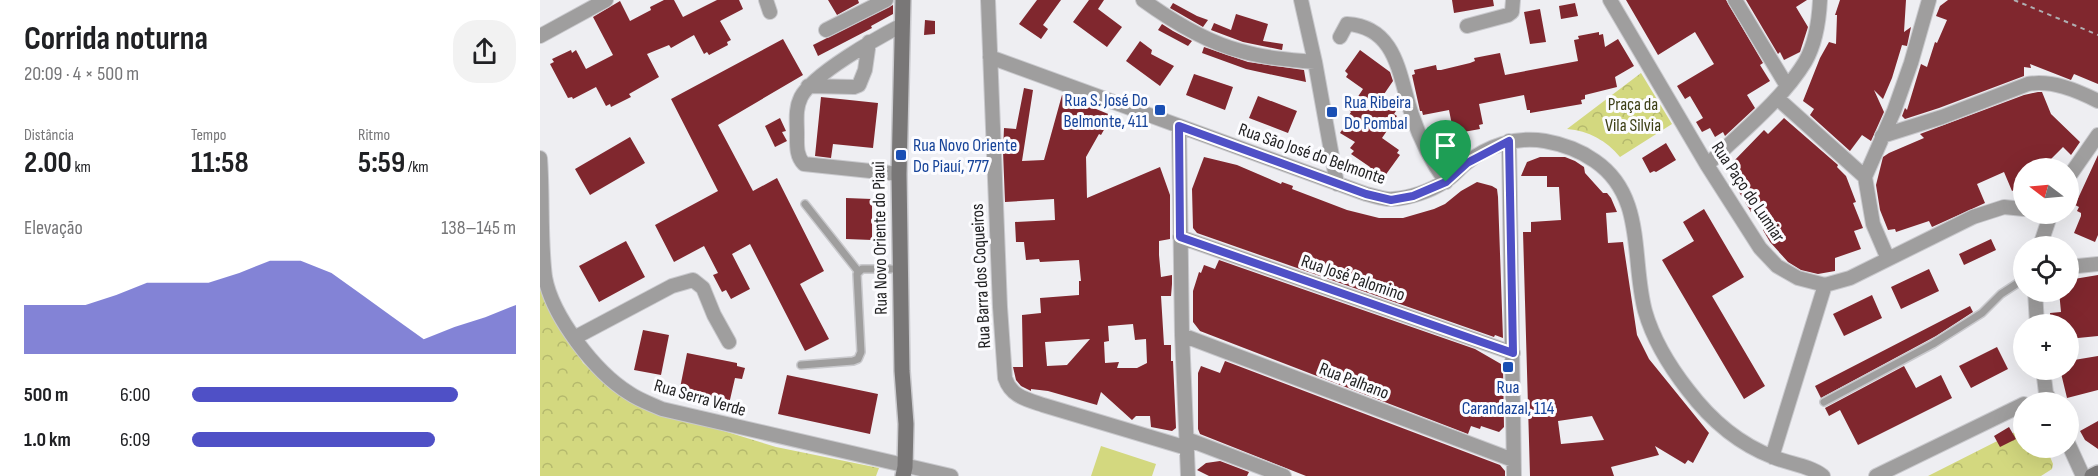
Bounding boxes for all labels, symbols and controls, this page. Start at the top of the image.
text: Corrida noturna [24,19,208,59]
button: share [453,20,516,83]
text: 20:09 · 4 × 500 m [24,62,139,86]
place label: Rua S. José Do Belmonte, 411 [1063,90,1149,132]
place label: Rua Ribeira Do Pombal [1344,92,1411,134]
park label: Praça da Vila Silvia [1605,94,1661,136]
marker: Rua S. José Do Belmonte, 411 [1153,103,1167,117]
marker: Rua Ribeira Do Pombal [1325,105,1339,119]
street label: Rua São José do Belmonte [1236,119,1388,189]
pin [1420,120,1471,182]
text: Distância [24,126,74,145]
text: Tempo [191,126,226,145]
text: Ritmo [358,126,390,145]
icon: arrive [1429,129,1462,162]
place label: Rua Novo Oriente Do Piauí, 777 [913,135,1017,177]
street label: Rua Paço do Lumiar [1707,138,1789,246]
text: 2.00 [24,145,72,181]
text: 11:58 [191,145,249,181]
text: 5:59 [358,145,405,181]
marker: Rua Novo Oriente Do Piauí, 777 [894,148,908,162]
text: km [72,158,91,177]
text: /km [405,158,429,177]
north arrow [2013,158,2079,224]
map controls [2013,158,2079,458]
street label: Rua Novo Oriente do Piaui [868,161,892,315]
street label: Rua Barra dos Coqueiros [967,203,995,349]
text: Elevação [24,216,83,240]
text: 138–145 m [441,216,516,240]
button: locate [2013,236,2079,302]
street label: Rua José Palomino [1298,250,1408,306]
button: + [2013,314,2079,380]
street label: Rua Palhano [1316,358,1392,404]
marker: Rua Carandazal, 114 [1501,360,1515,374]
street label: Rua Serra Verde [652,375,748,421]
place label: Rua Carandazal, 114 [1462,377,1555,419]
text: 500 m [24,383,68,407]
text: 6:00 [120,383,150,407]
button: − [2013,392,2079,458]
text: 1.0 km [24,428,71,452]
text: 6:09 [120,428,150,452]

